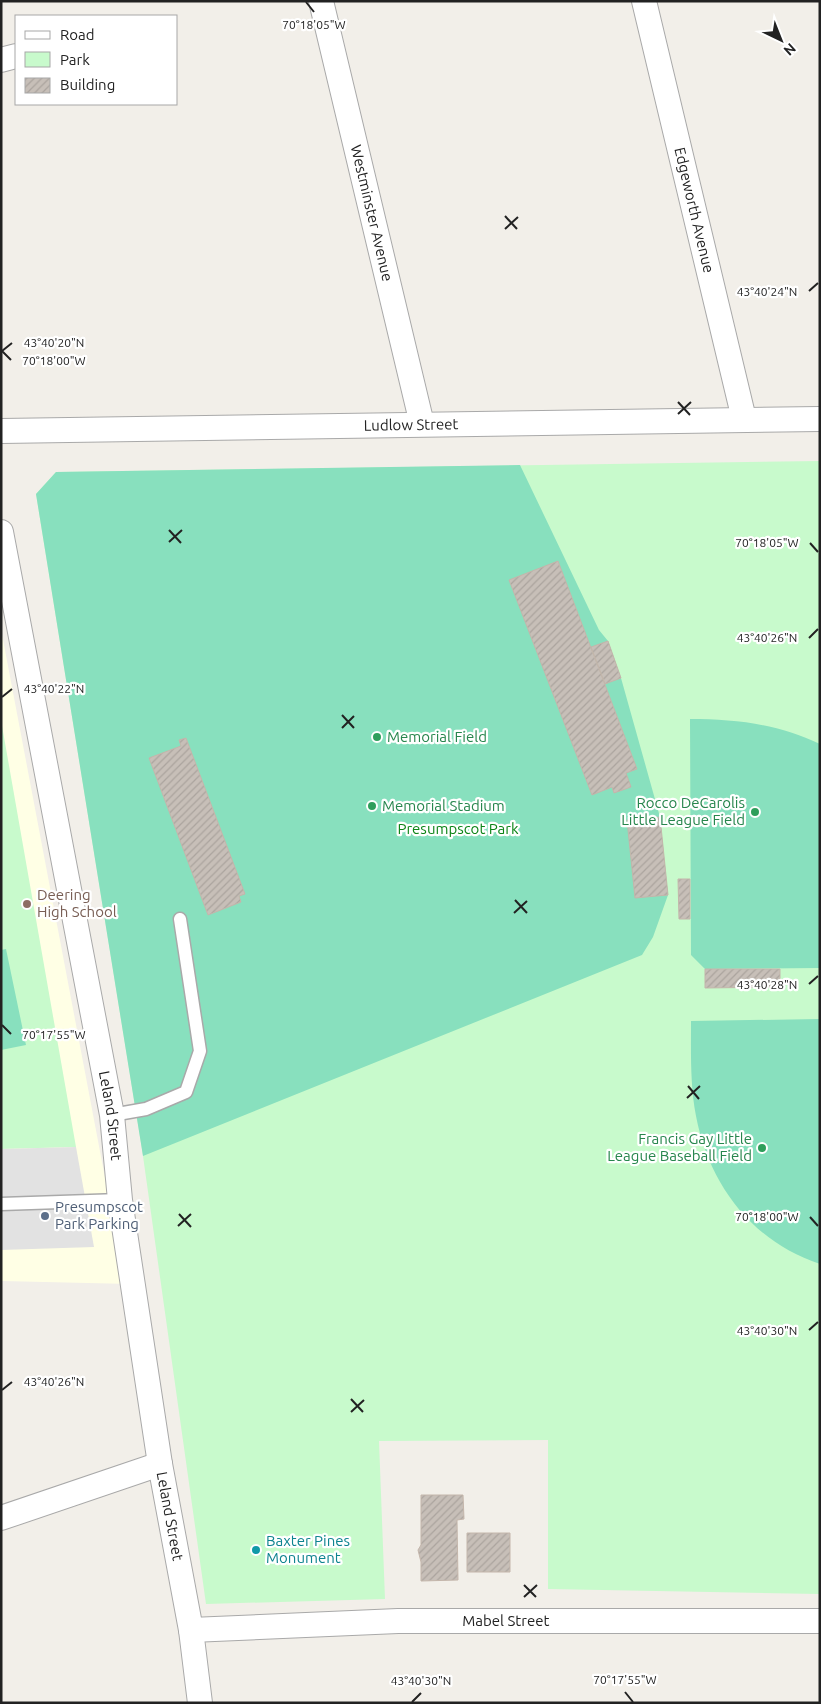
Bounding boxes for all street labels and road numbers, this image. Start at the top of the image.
street label: Westminster Avenue [348,143,397,283]
street label: Edgeworth Avenue [671,145,718,274]
street label: Ludlow Street [363,415,459,434]
street label: Leland Street [96,1069,125,1161]
street label: Leland Street [154,1470,187,1562]
street label: Mabel Street [462,1612,549,1629]

